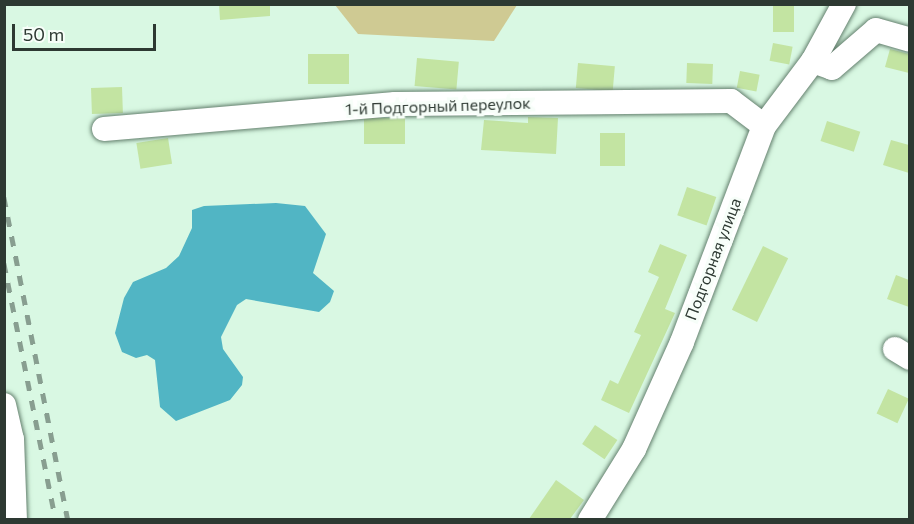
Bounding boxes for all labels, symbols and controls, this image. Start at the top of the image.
scale bar [15,12,159,50]
text: 50 m [23,23,64,45]
street label: 1-й Подгорный переулок [345,93,531,119]
street label: Подгорная улица [681,195,745,323]

